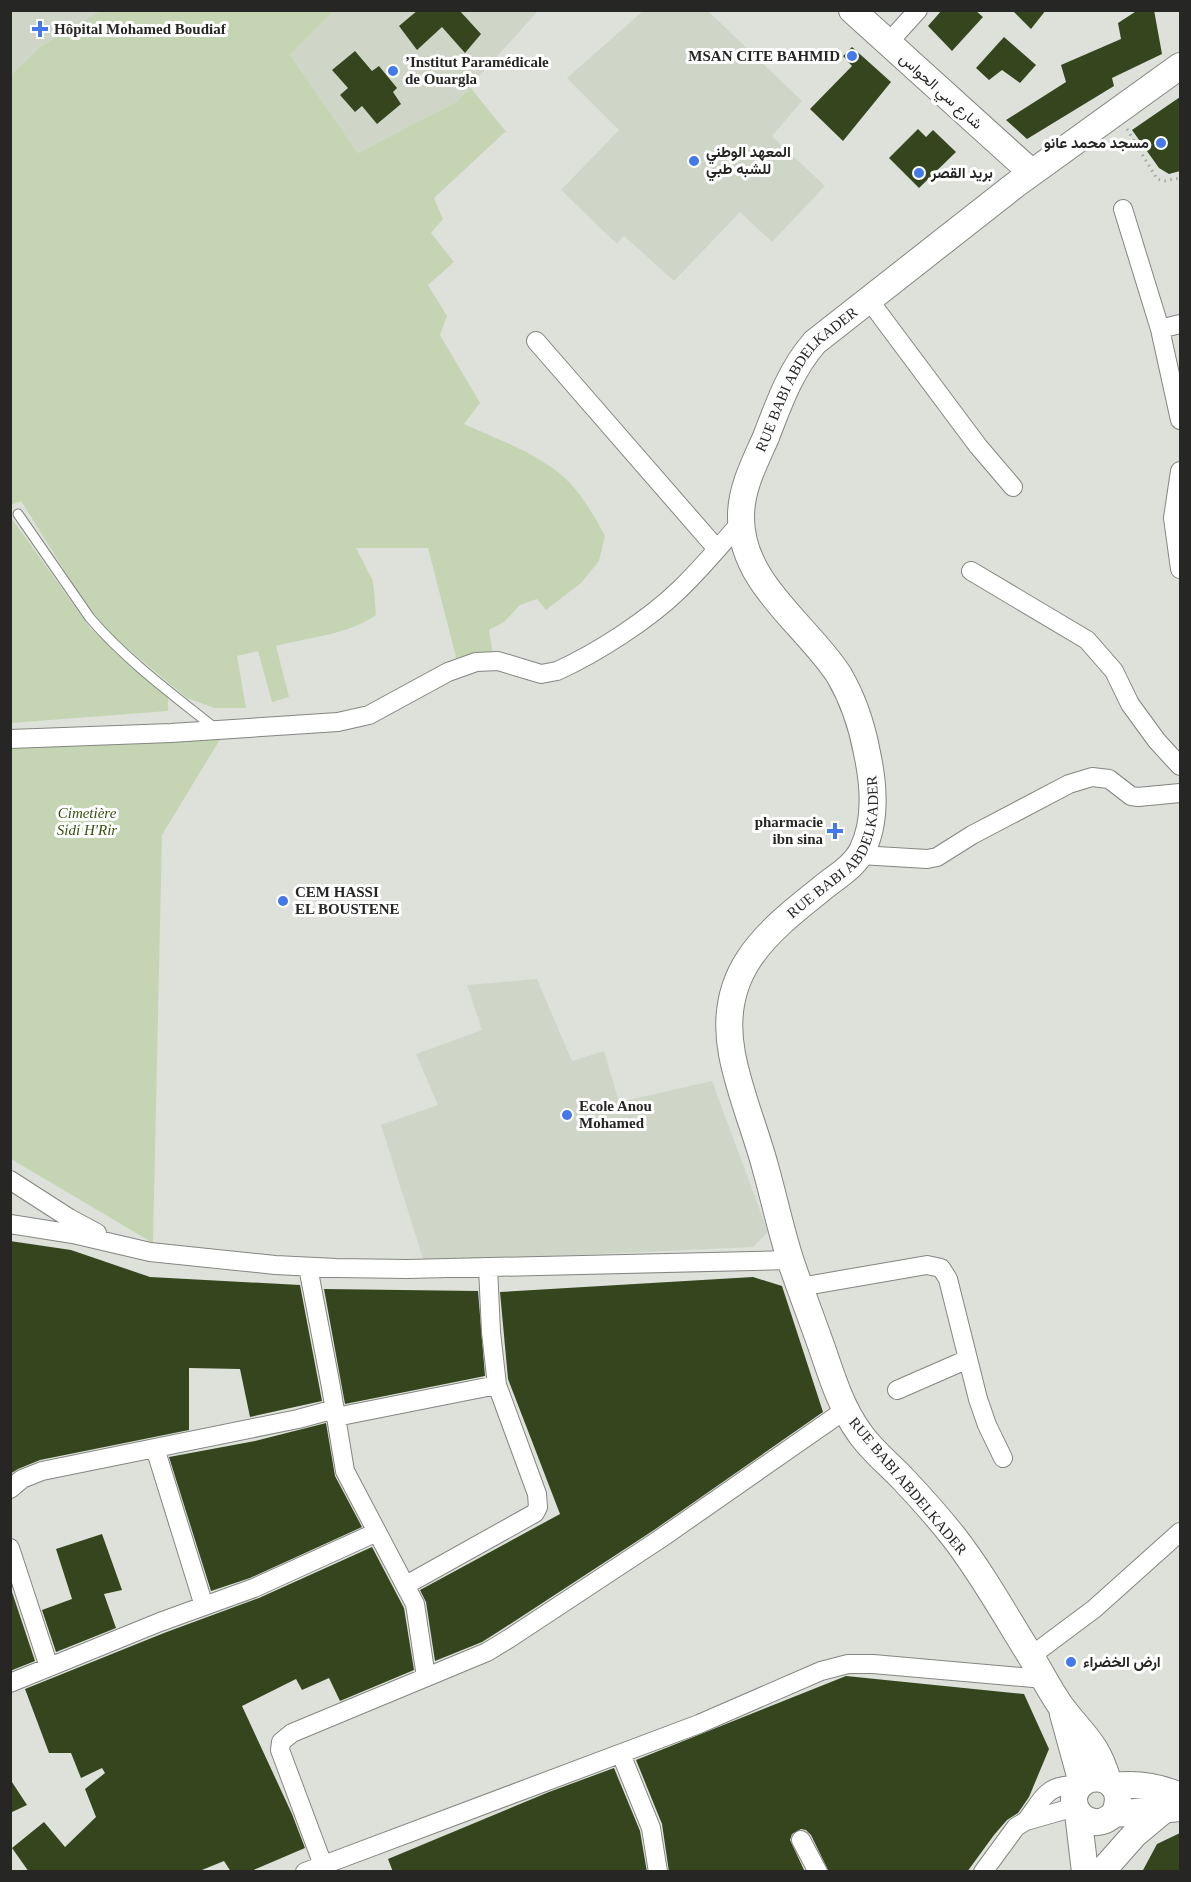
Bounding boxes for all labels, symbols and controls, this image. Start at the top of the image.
marker: Hôpital Mohamed Boudiaf [31,20,49,38]
place label: Hôpital Mohamed Boudiaf [54,21,227,37]
place label: MSAN CITE BAHMID [688,48,840,64]
marker: MSAN CITE BAHMID [845,49,859,63]
street label: شارع سي الحواس [893,50,986,136]
place label: ’Institut Paramédicale de Ouargla [405,54,549,87]
marker: ’Institut Paramédicale de Ouargla [386,64,400,78]
place label: مسجد محمد عانو [1044,135,1149,152]
marker: مسجد محمد عانو [1154,136,1168,150]
place label: المعهد الوطني للشبه طبي [706,144,791,182]
marker: المعهد الوطني للشبه طبي [687,154,701,168]
place label: بريد القصر [930,165,993,182]
marker: بريد القصر [912,166,926,180]
street label: RUE BABI ABDELKADER [752,304,860,454]
street label: RUE BABI ABDELKADER [784,775,881,921]
park label: Cimetière Sidi H'Rir [57,805,117,838]
place label: pharmacie ibn sina [755,814,823,847]
marker: pharmacie ibn sina [828,824,842,838]
place label: CEM HASSI EL BOUSTENE [295,884,400,917]
marker: CEM HASSI EL BOUSTENE [276,894,290,908]
place label: Ecole Anou Mohamed [579,1098,652,1131]
marker: Ecole Anou Mohamed [560,1108,574,1122]
street label: RUE BABI ABDELKADER [846,1414,970,1558]
place label: ارض الخضراء [1083,1654,1161,1671]
marker: ارض الخضراء [1064,1655,1078,1669]

